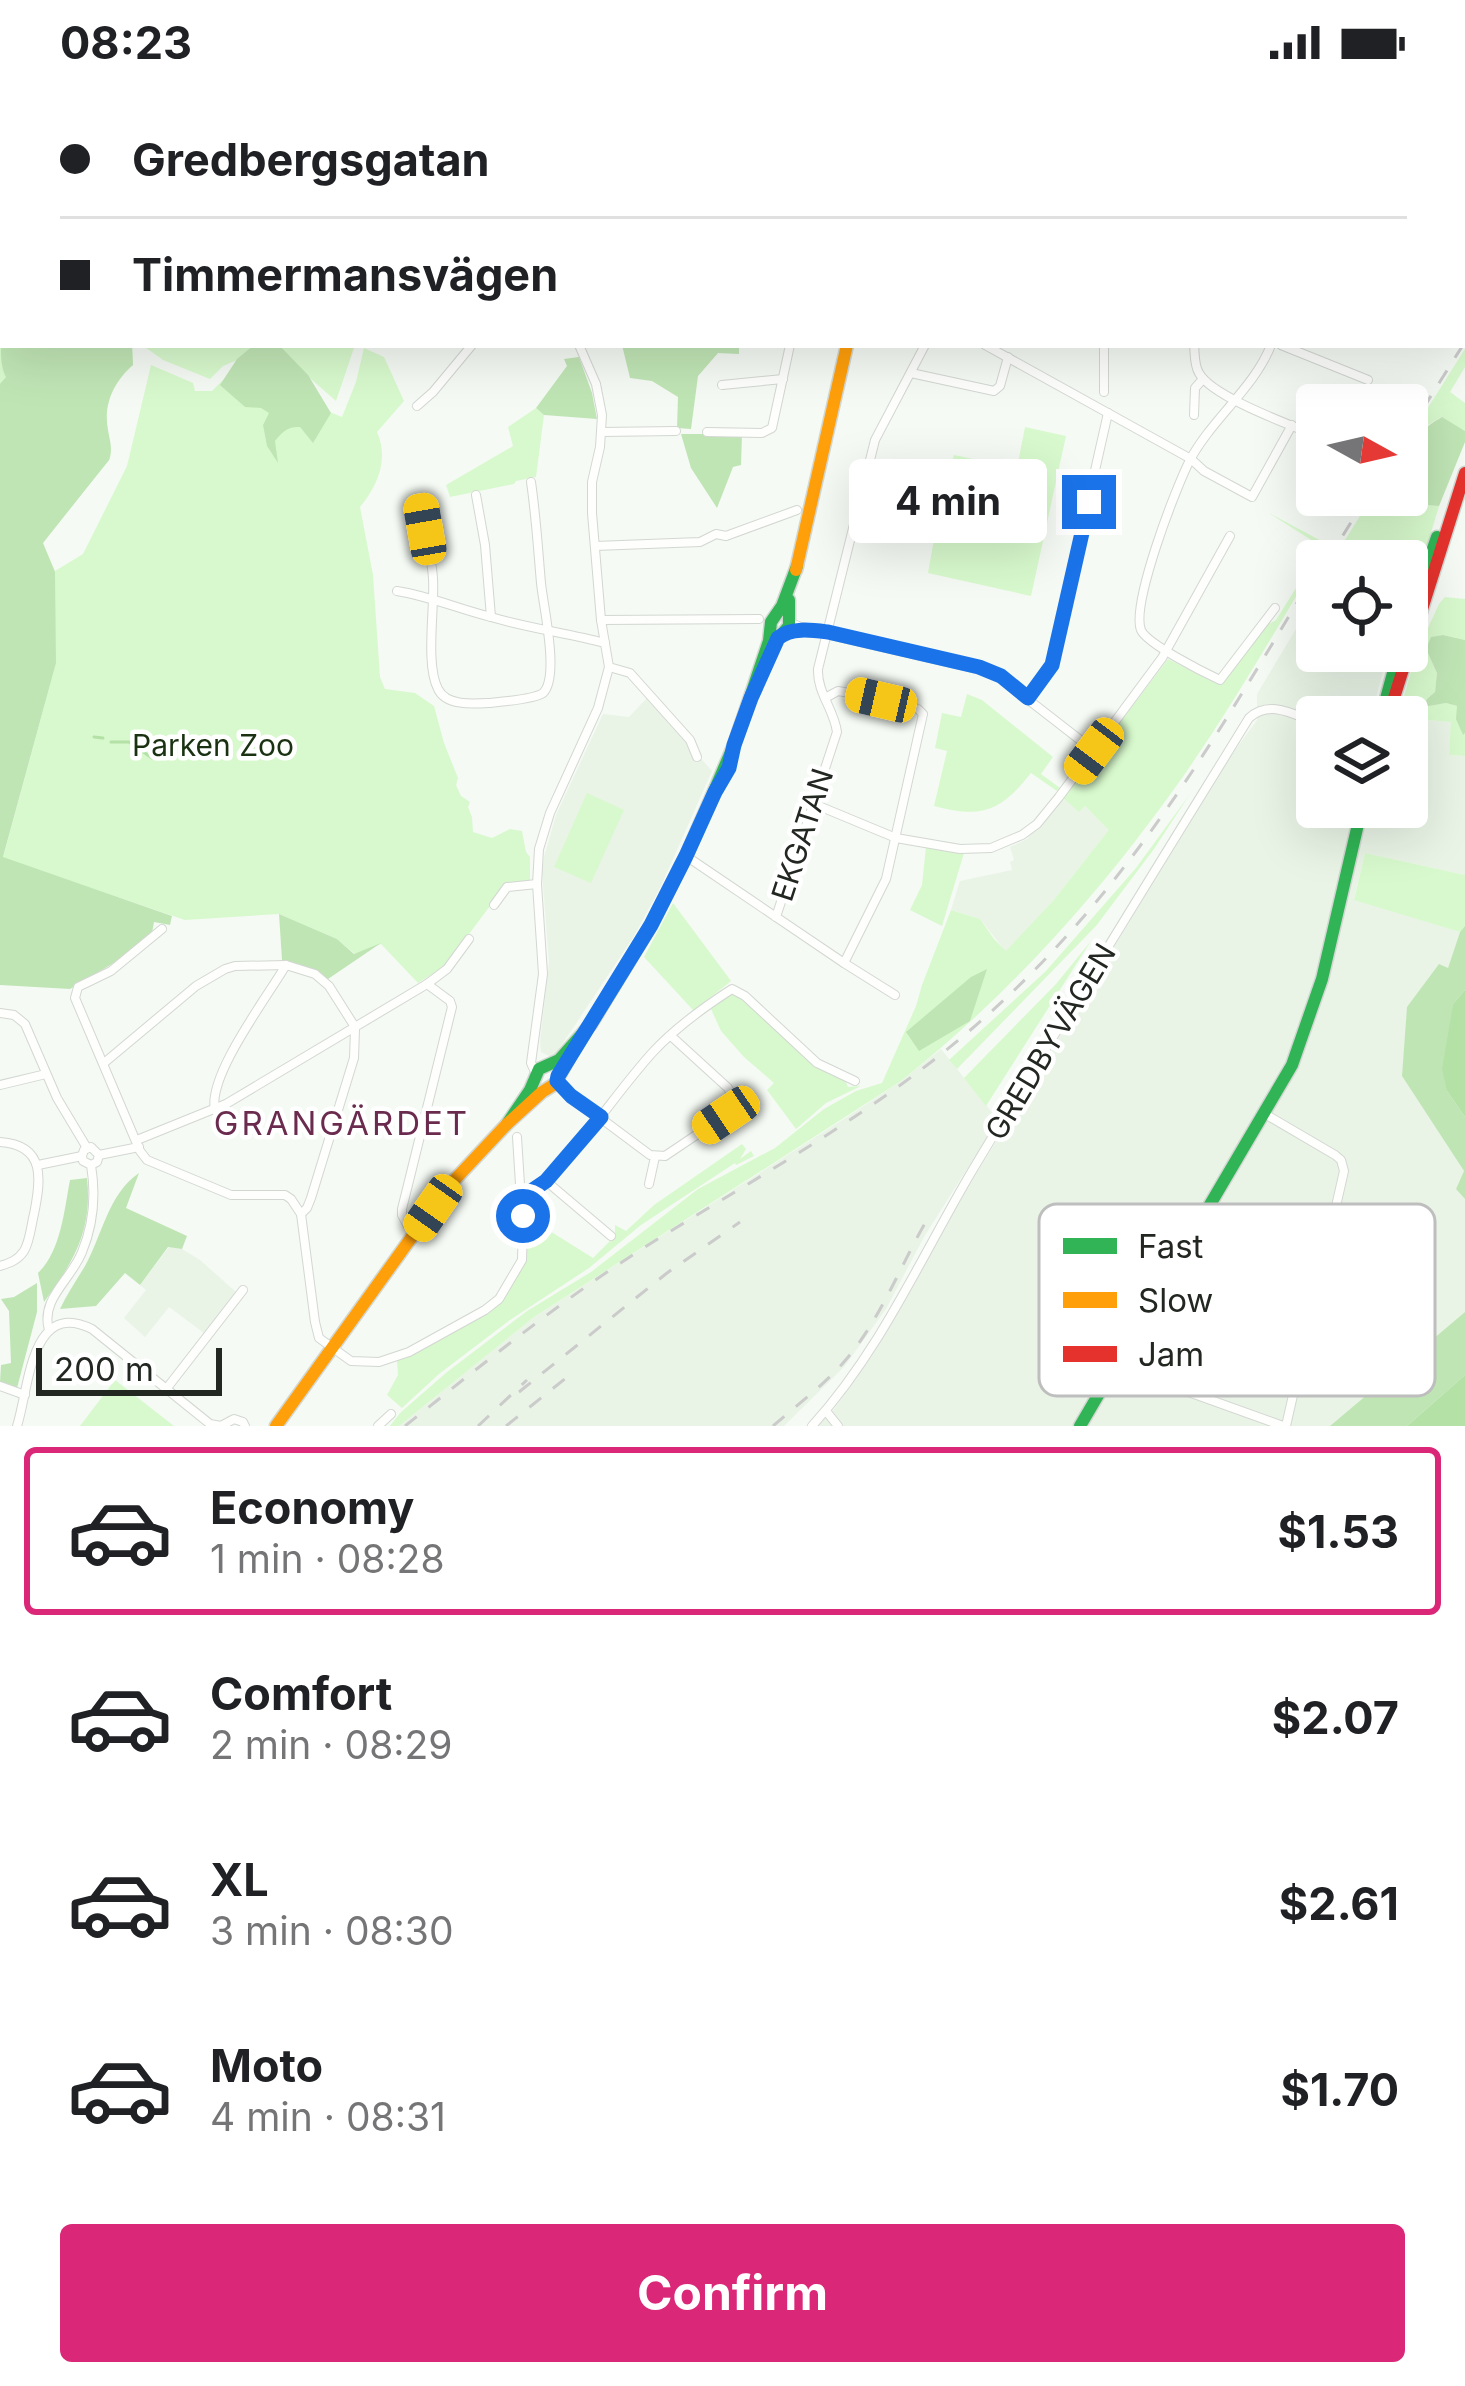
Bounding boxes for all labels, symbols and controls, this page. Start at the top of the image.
text: 08:23 [60,15,192,70]
text: Gredbergsgatan [132,132,490,187]
text: Timmermansvägen [132,247,558,302]
north arrow [1296,384,1428,516]
map controls [1296,384,1428,828]
callout: 4 min [849,460,1047,544]
route end [1062,475,1116,529]
text: 4 min [895,477,1001,524]
car [401,490,449,568]
button: locate [1296,540,1428,672]
car [842,674,920,726]
button: layers [1296,696,1428,828]
car [1058,711,1130,791]
park label: Parken Zoo [132,727,294,763]
street label: EKGATAN [764,764,840,905]
street label: GREDBYVÄGEN [977,937,1123,1146]
car [686,1080,766,1150]
district label: GRANGÄRDET [214,1103,470,1143]
car [398,1168,468,1248]
route start [496,1189,550,1243]
legend [1039,1204,1435,1396]
text: Fast [1138,1226,1204,1266]
text: Slow [1138,1280,1213,1320]
text: Jam [1138,1334,1204,1374]
scale bar [36,1342,222,1395]
text: 200 m [54,1349,154,1389]
icon: car [66,1477,174,1585]
text: Economy [210,1480,414,1535]
text: $1.53 [1278,1504,1399,1559]
text: 1 min · 08:28 [210,1535,445,1582]
icon: car [66,1663,174,1771]
text: Comfort [210,1666,392,1721]
text: $2.07 [1272,1690,1399,1745]
text: 2 min · 08:29 [210,1721,453,1768]
icon: car [66,1849,174,1957]
text: XL [210,1852,269,1907]
text: $2.61 [1279,1876,1399,1931]
text: 3 min · 08:30 [210,1907,454,1954]
icon: car [66,2035,174,2143]
text: Moto [210,2038,323,2093]
text: $1.70 [1280,2062,1399,2117]
text: 4 min · 08:31 [210,2093,446,2140]
button: Confirm [60,2224,1405,2362]

